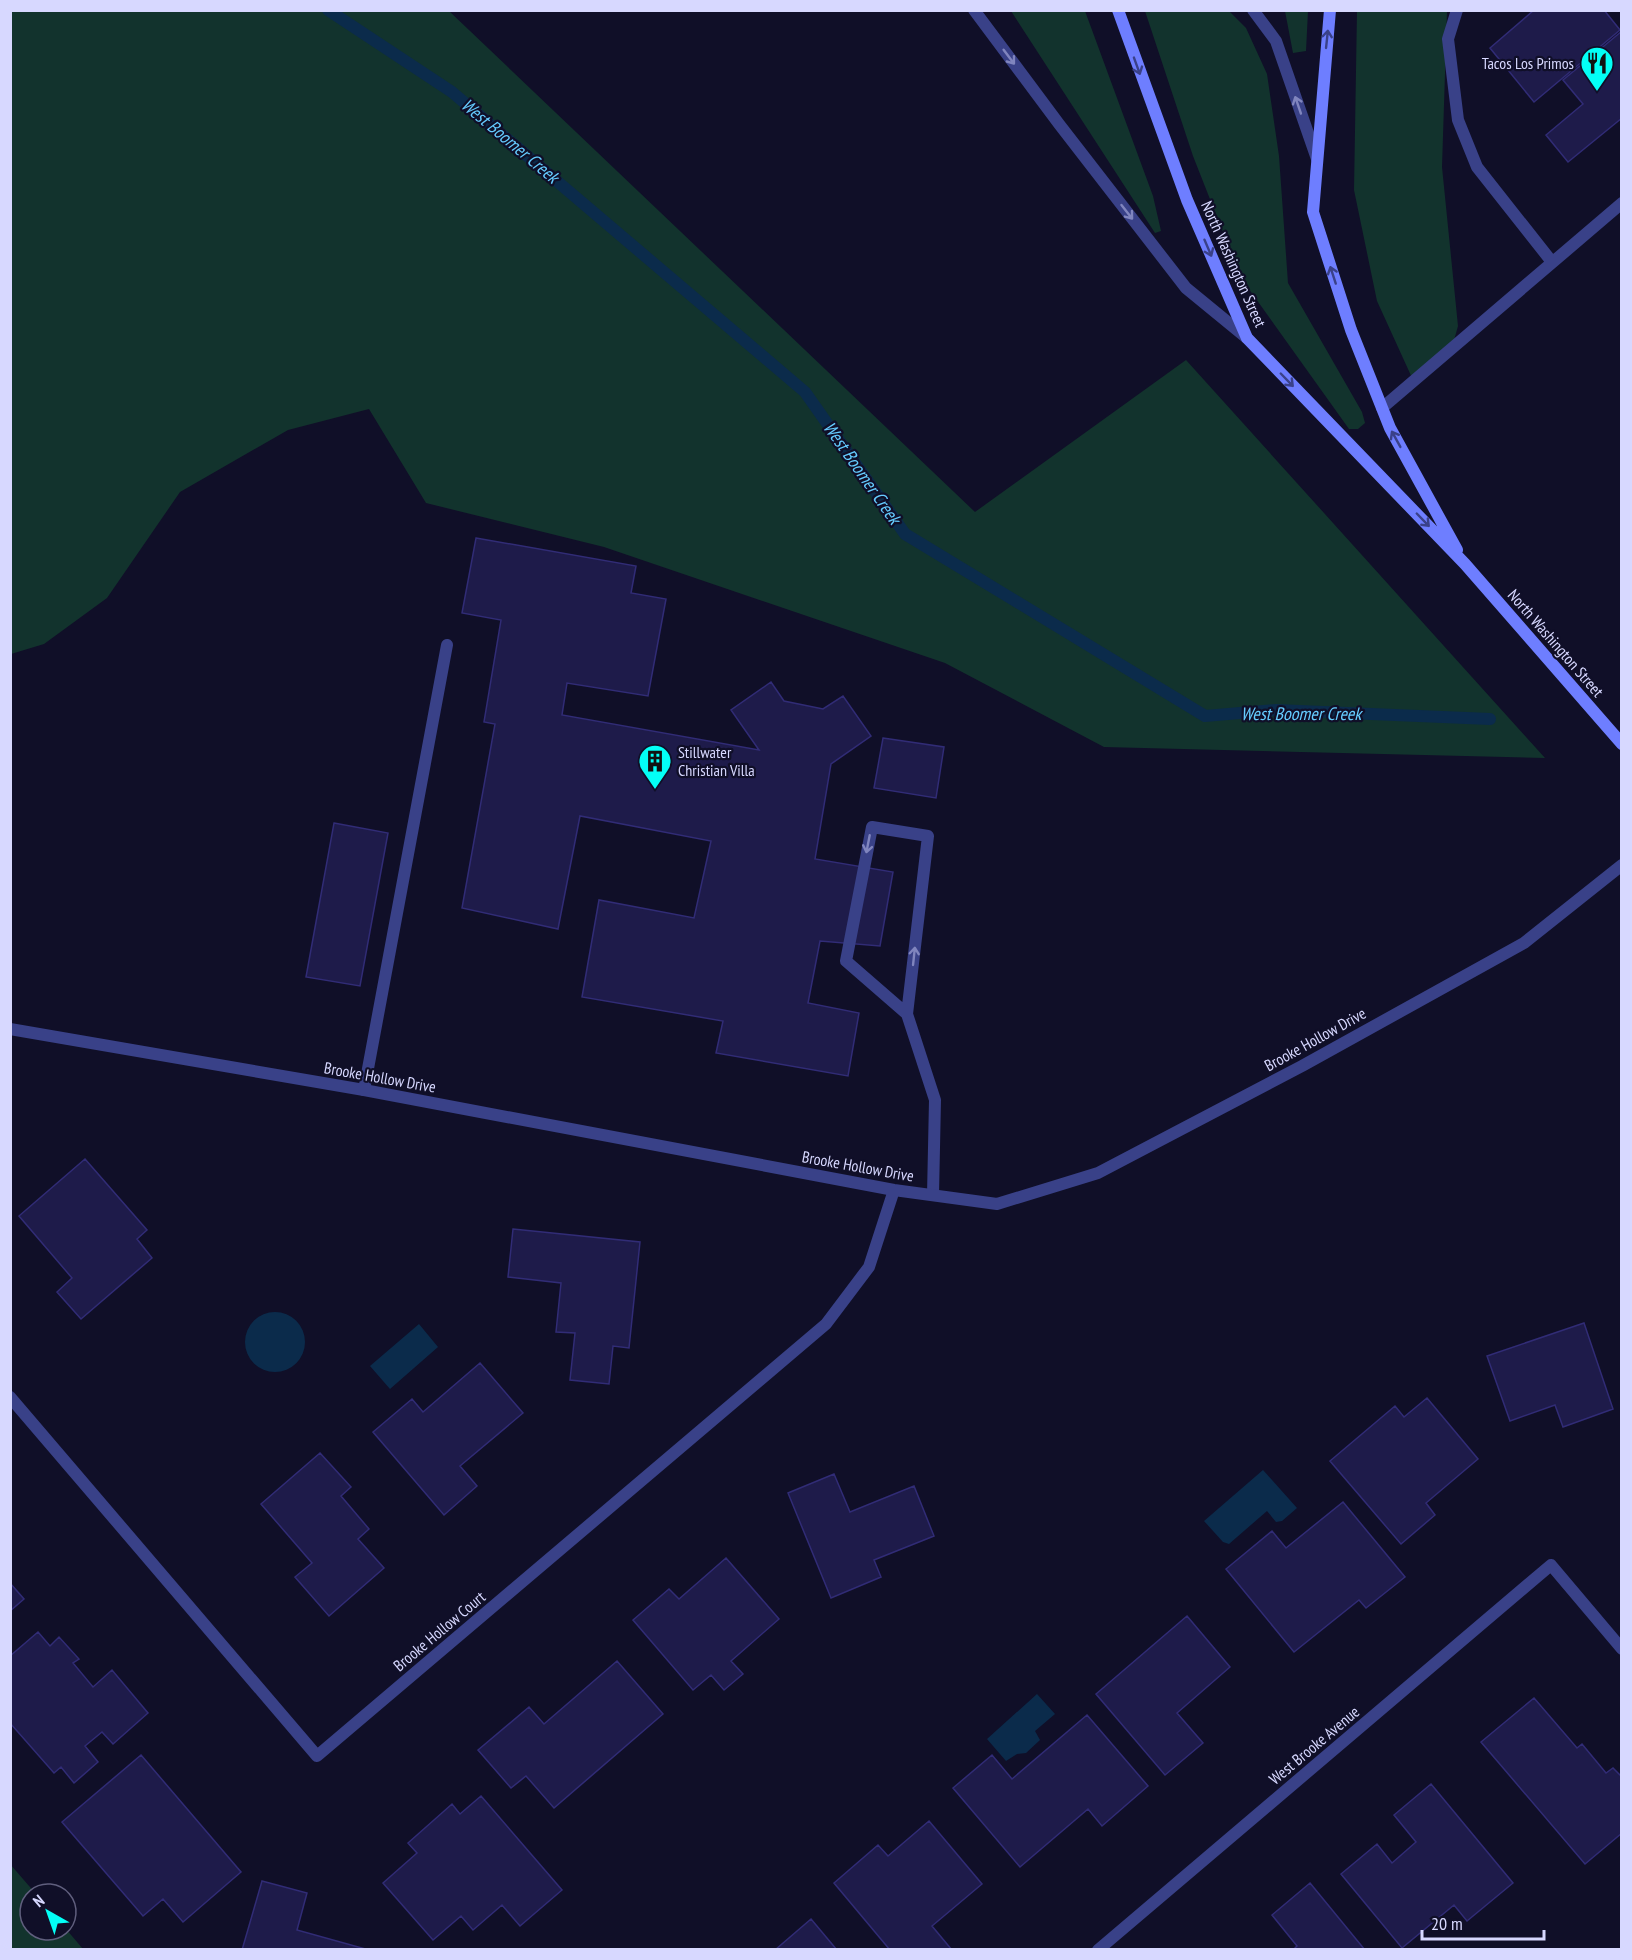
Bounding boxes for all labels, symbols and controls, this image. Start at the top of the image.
one-way arrow [1322,29,1333,49]
restaurant icon: Tacos Los Primos [1579,45,1615,92]
one-way arrow [1002,49,1015,65]
place label: Tacos Los Primos [1482,53,1574,73]
one-way arrow [1133,56,1144,75]
water label: West Boomer Creek [457,93,565,189]
one-way arrow [1292,96,1303,115]
street label: North Washington Street [1197,198,1271,331]
one-way arrow [1121,204,1134,220]
one-way arrow [1203,238,1214,256]
one-way arrow [1327,266,1338,285]
one-way arrow [1280,372,1295,387]
water label: West Boomer Creek [818,417,907,530]
one-way arrow [1390,431,1402,448]
one-way arrow [1415,512,1429,527]
street label: North Washington Street [1504,585,1609,701]
water label: West Boomer Creek [1241,702,1363,725]
place label: Stillwater Christian Villa [678,742,755,780]
building icon: Stillwater Christian Villa [637,743,673,790]
one-way arrow [862,834,873,854]
one-way arrow [909,947,920,966]
street label: Brooke Hollow Drive [1261,1003,1369,1075]
street label: Brooke Hollow Drive [323,1057,437,1097]
street label: Brooke Hollow Drive [801,1146,915,1186]
street label: Brooke Hollow Court [389,1586,490,1675]
street label: West Brooke Avenue [1265,1701,1363,1789]
north arrow [18,1882,78,1942]
text: N [29,1890,48,1911]
scale bar [1422,1903,1544,1941]
text: 20 m [1431,1912,1463,1935]

